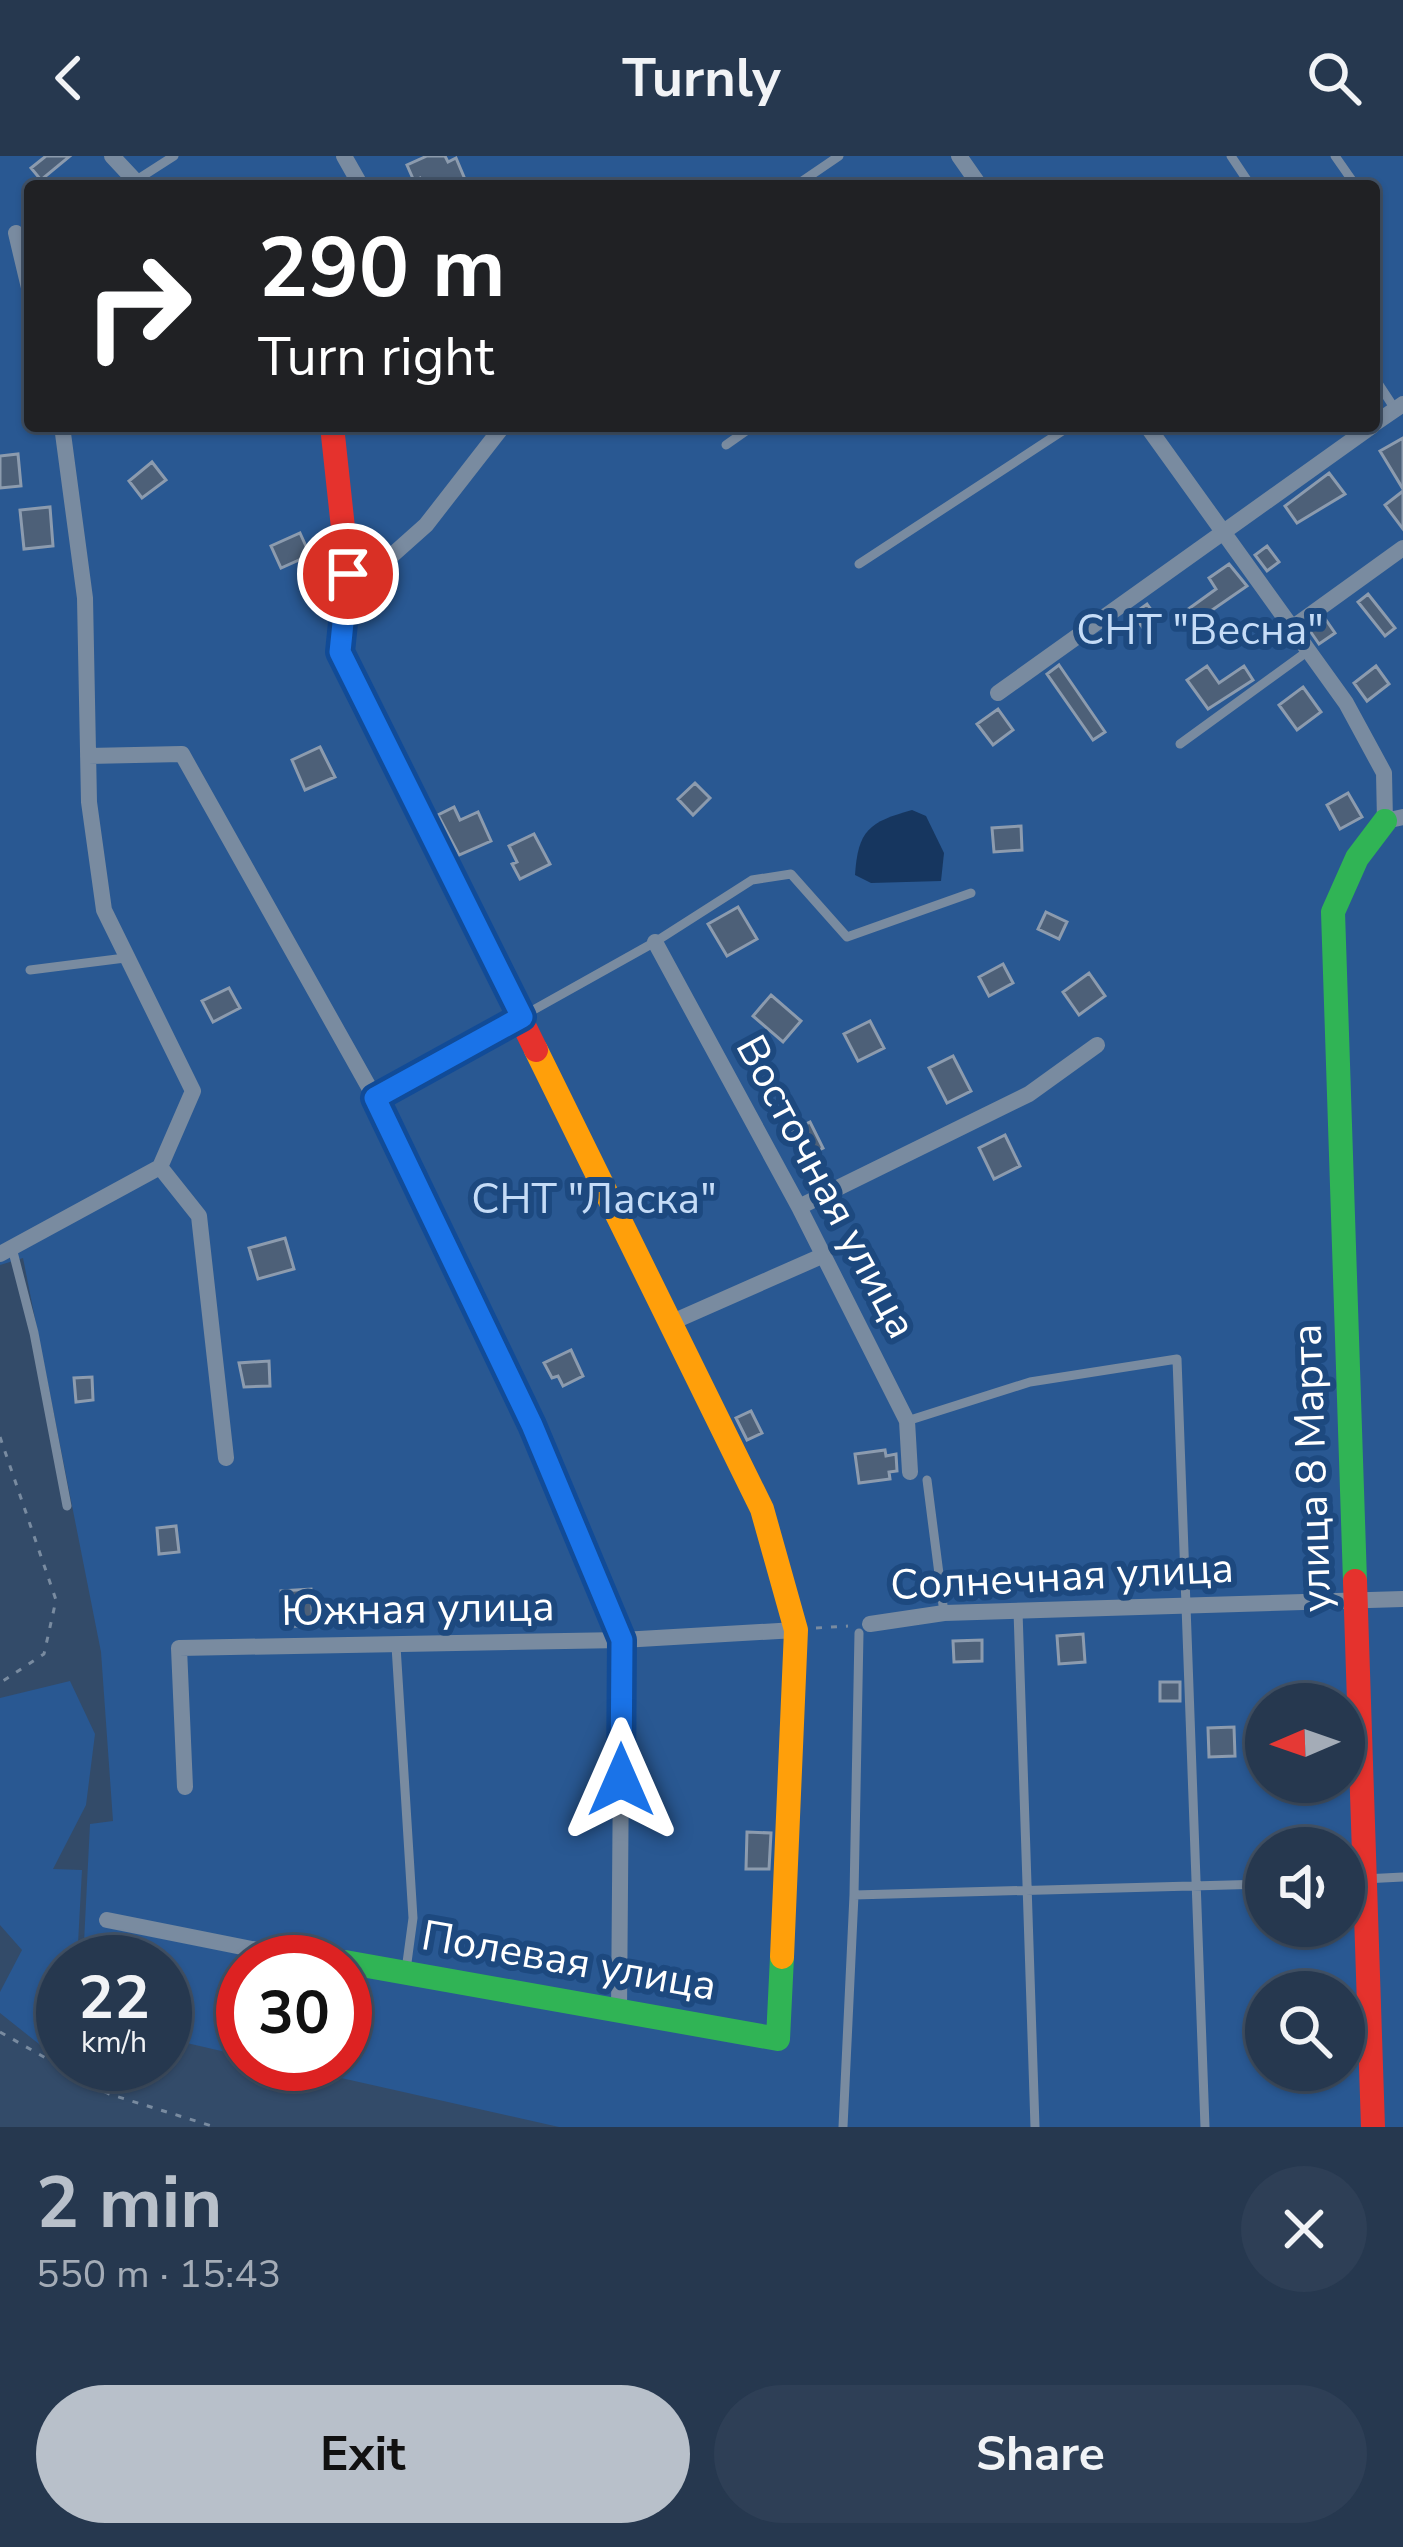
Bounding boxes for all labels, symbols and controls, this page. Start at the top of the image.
text: Turnly [622,41,781,115]
icon: back [36,45,102,111]
icon: search [1301,45,1367,111]
text: 290 m [258,211,506,326]
icon: right [60,228,216,384]
text: Turn right [258,320,494,394]
pin [297,523,399,625]
icon: arrive [315,541,381,607]
park label: СНТ "Весна" [1076,602,1324,659]
street label: Восточная улица [722,1026,930,1348]
park label: СНТ "Ласка" [471,1171,717,1228]
street label: улица 8 Марта [1278,1323,1346,1613]
street label: Солнечная улица [889,1540,1235,1614]
street label: Южная улица [281,1578,555,1640]
north arrow [1245,1683,1365,1803]
map controls [1245,1683,1365,2091]
position arrow [558,1717,684,1843]
button: sound [1245,1827,1365,1947]
street label: Полевая улица [417,1907,721,2015]
speed limit sign: 30 [216,1935,372,2091]
text: 22 [78,1957,150,2039]
button: search [1245,1971,1365,2091]
text: km/h [81,2022,147,2063]
text: 2 min [36,2154,222,2252]
button: close [1241,2166,1367,2292]
text: 550 m · 15:43 [36,2248,281,2301]
button: Exit [36,2385,690,2523]
button: Share [714,2385,1367,2523]

